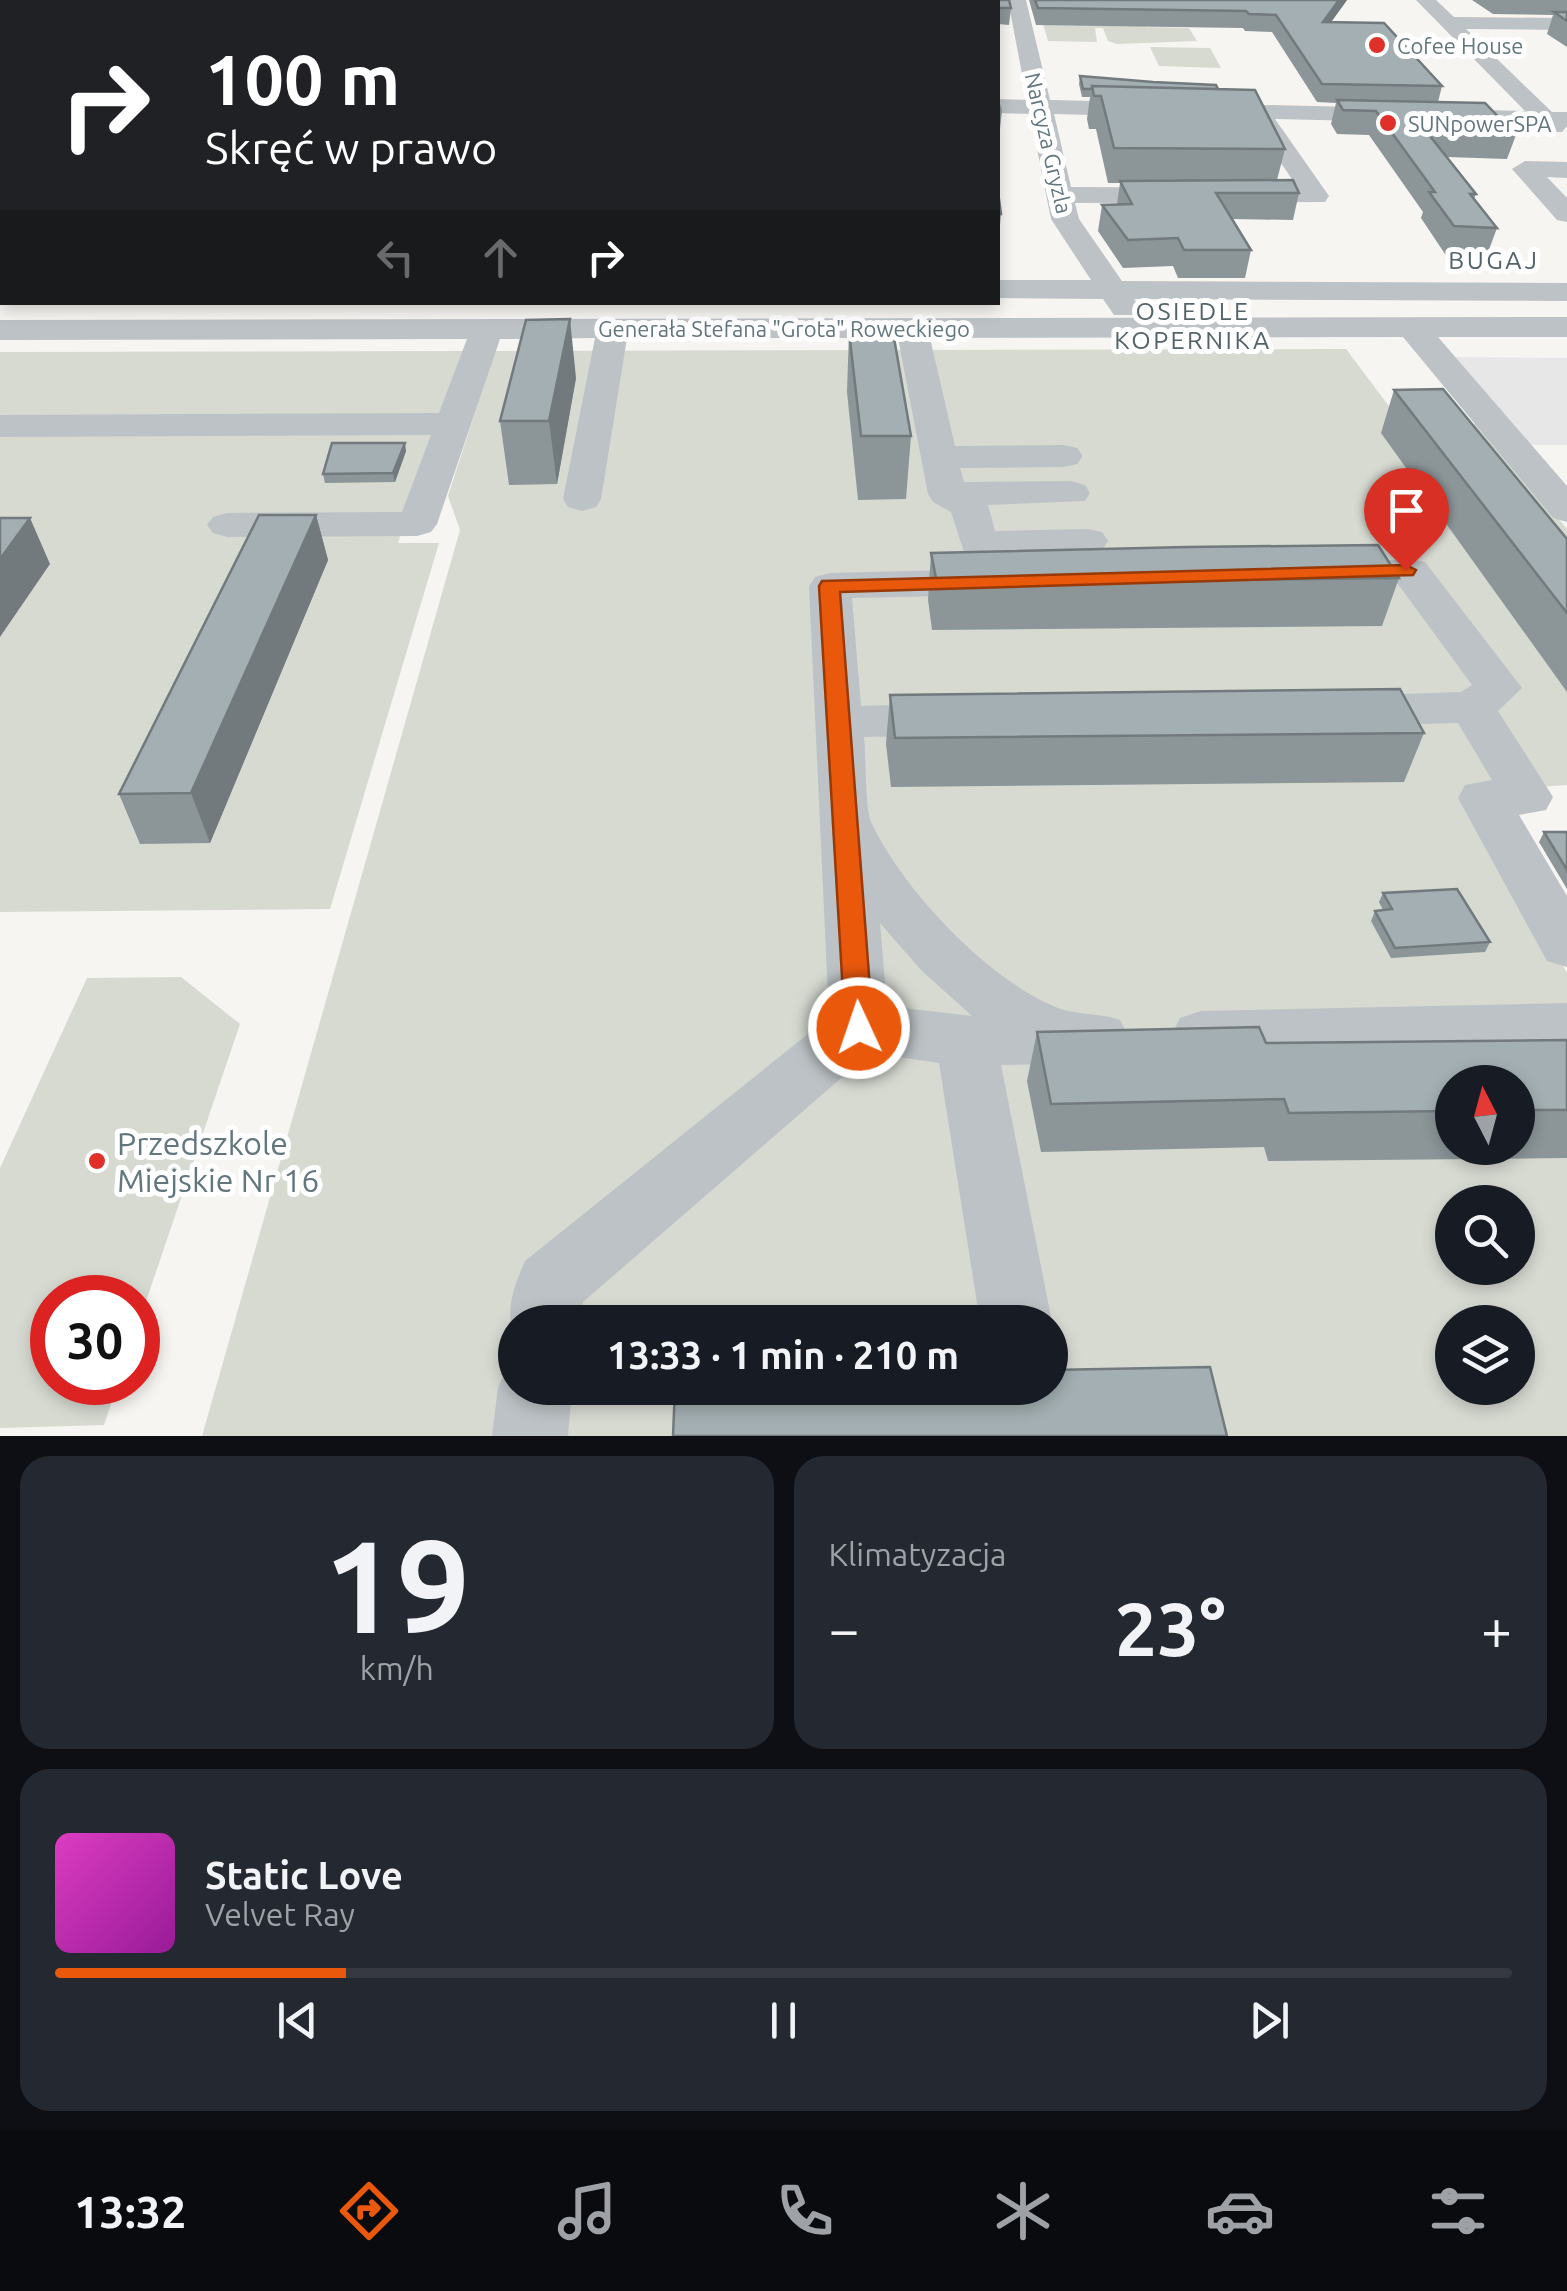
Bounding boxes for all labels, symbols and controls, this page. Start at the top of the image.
place label: Cofee House [1397,33,1523,58]
marker: Cofee House [1366,34,1388,56]
icon: right [40,40,170,170]
text: 100 m [205,40,400,118]
street label: Narcyza Gryzla [1021,70,1077,216]
place label: SUNpowerSPA [1408,111,1552,136]
marker: SUNpowerSPA [1377,112,1399,134]
text: Skręć w prawo [205,122,497,173]
icon: left [368,230,423,285]
icon: ahead [473,230,528,285]
icon: right [578,230,633,285]
district label: BUGAJ [1448,246,1540,274]
district label: OSIEDLE KOPERNIKA [1114,297,1272,354]
street label: Generała Stefana "Grota" Roweckiego [598,316,970,341]
pin [1364,468,1449,571]
icon: arrive [1379,483,1434,538]
position arrow [807,976,911,1080]
north arrow [1435,1065,1535,1165]
map controls [1435,1065,1535,1405]
place label: Przedszkole Miejskie Nr 16 [117,1125,319,1198]
marker: Przedszkole Miejskie Nr 16 [86,1150,108,1172]
button: search [1435,1185,1535,1285]
speed limit sign: 30 [30,1275,160,1405]
button: layers [1435,1305,1535,1405]
text: 13:33 · 1 min · 210 m [607,1334,959,1376]
text: 19 [323,1512,470,1658]
text: Klimatyzacja [829,1536,1006,1572]
text: 23° [1115,1586,1226,1670]
text: − [829,1598,860,1659]
text: + [1481,1598,1512,1659]
text: km/h [360,1650,434,1686]
text: Static Love [205,1854,403,1896]
text: Velvet Ray [205,1896,355,1932]
icon: previous [270,1993,325,2048]
icon: pause [756,1993,811,2048]
icon: next [1242,1993,1297,2048]
icon: directions [334,2176,404,2246]
icon: music [552,2176,622,2246]
icon: phone [770,2176,840,2246]
icon: climate [988,2176,1058,2246]
icon: car [1205,2176,1275,2246]
icon: filters [1423,2176,1493,2246]
text: 13:32 [74,2186,186,2237]

